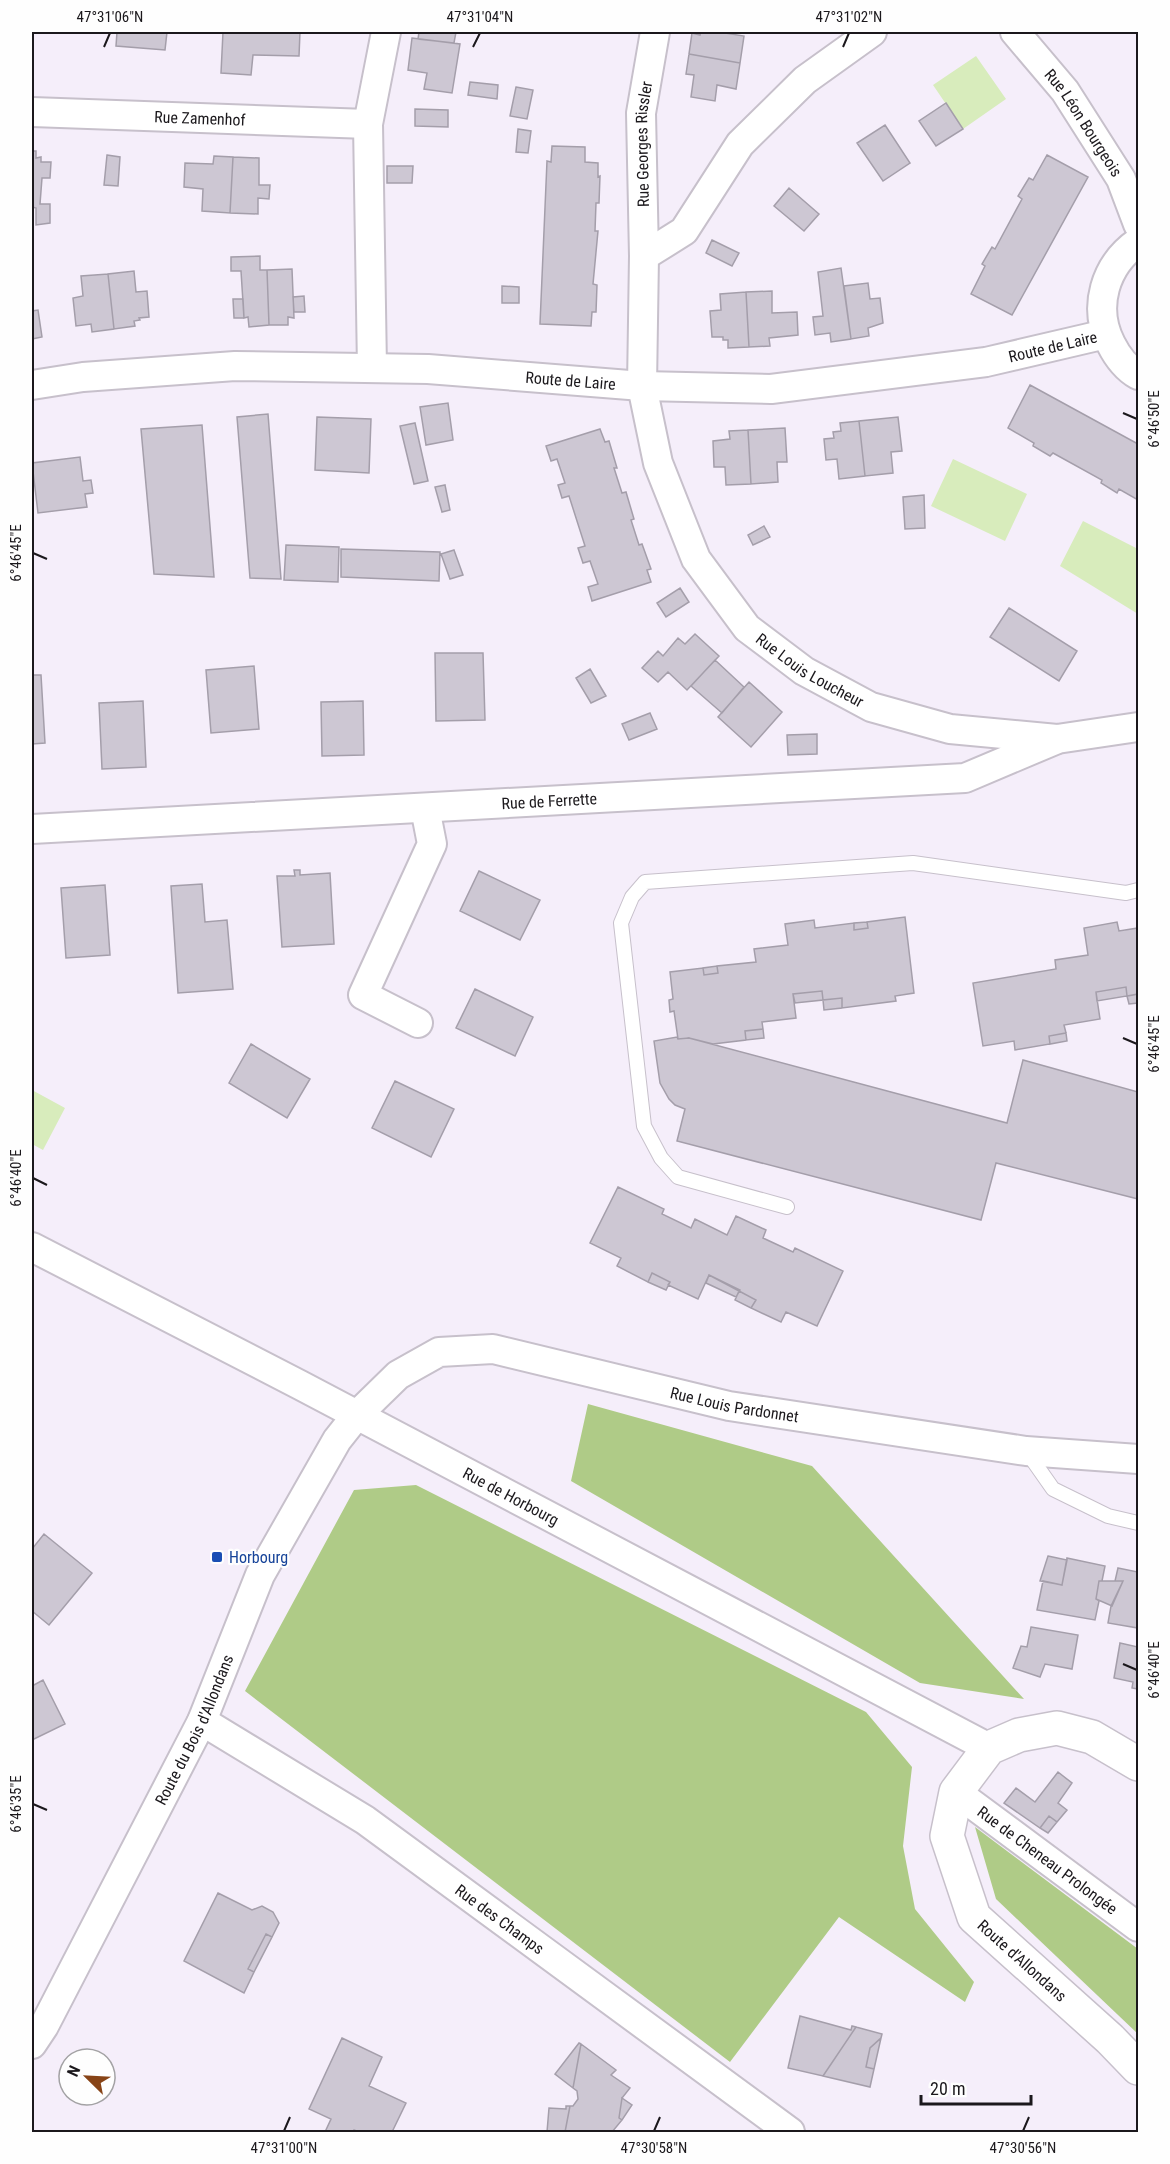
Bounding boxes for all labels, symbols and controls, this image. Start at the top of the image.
text: 47°31'06"N [77,8,143,26]
text: 47°31'04"N [447,8,513,26]
text: 47°31'02"N [816,8,882,26]
street label: Rue Léon Bourgeois [1041,65,1126,180]
street label: Rue Georges Rissler [631,80,656,207]
street label: Rue Zamenhof [154,107,246,129]
street label: Route de Laire [1007,327,1099,366]
street label: Route de Laire [525,367,616,393]
text: 6°46'50"E [1145,390,1163,448]
text: 6°46'45"E [7,524,25,582]
street label: Rue Louis Loucheur [752,629,867,711]
street label: Rue de Ferrette [501,789,597,813]
text: 6°46'45"E [1145,1015,1163,1073]
text: 6°46'40"E [7,1149,25,1207]
street label: Rue Louis Pardonnet [668,1383,800,1426]
street label: Rue de Horbourg [460,1463,562,1529]
place label: Horbourg [229,1548,288,1567]
marker: Horbourg [210,1550,224,1564]
text: 6°46'40"E [1145,1641,1163,1699]
street label: Route du Bois d'Allondans [151,1652,237,1808]
text: 6°46'35"E [7,1775,25,1833]
street label: Rue de Cheneau Prolongée [974,1802,1121,1918]
street label: Rue des Champs [452,1880,548,1958]
street label: Route d'Allondans [974,1916,1071,2005]
north arrow [57,2047,117,2107]
text: N [63,2063,84,2079]
scale bar [921,2068,1030,2106]
text: 20 m [930,2078,965,2099]
text: 47°31'00"N [251,2139,317,2157]
text: 47°30'58"N [621,2139,687,2157]
text: 47°30'56"N [990,2139,1056,2157]

